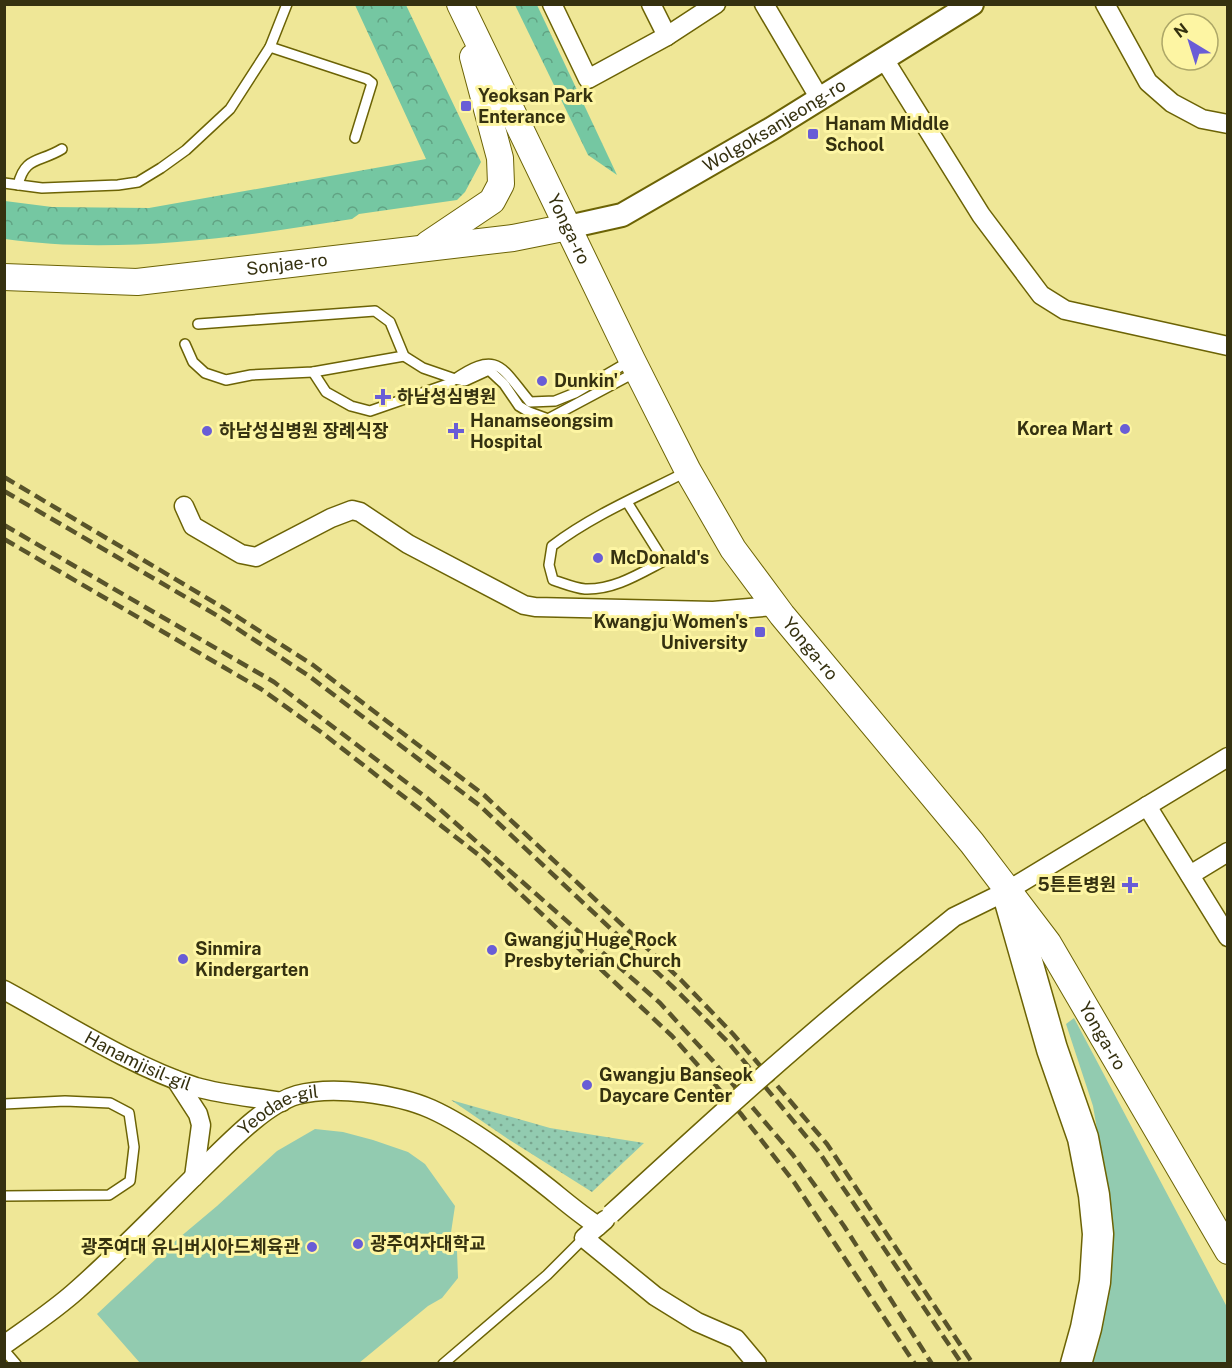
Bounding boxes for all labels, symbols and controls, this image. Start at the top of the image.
north arrow [1160,12,1220,72]
text: N [1170,19,1192,42]
street label: Wolgoksanjeong-ro [699,74,849,176]
place label: Yeoksan Park Enterance [478,85,594,127]
marker: Yeoksan Park Enterance [459,99,473,113]
place label: Hanam Middle School [825,113,949,155]
marker: Hanam Middle School [806,127,820,141]
street label: Yonga-ro [543,190,595,267]
street label: Sonjae-ro [245,249,329,279]
place label: Dunkin' [554,370,618,391]
marker: Dunkin' [535,374,549,388]
place label: 하남성심병원 [397,386,496,407]
marker: 하남성심병원 [374,388,392,406]
place label: Hanamseongsim Hospital [470,410,613,452]
place label: Korea Mart [1017,418,1113,439]
place label: 하남성심병원 장례식장 [219,420,389,441]
marker: Hanamseongsim Hospital [447,422,465,440]
marker: Korea Mart [1118,422,1132,436]
marker: 하남성심병원 장례식장 [200,424,214,438]
place label: McDonald's [610,547,709,568]
marker: McDonald's [591,551,605,565]
place label: Kwangju Women's University [594,611,748,653]
street label: Yonga-ro [778,613,843,684]
marker: Kwangju Women's University [753,625,767,639]
place label: 5튼튼병원 [1038,874,1116,895]
marker: 5튼튼병원 [1121,876,1139,894]
place label: Gwangju Huge Rock Presbyterian Church [504,929,681,971]
place label: Sinmira Kindergarten [195,938,309,980]
marker: Gwangju Huge Rock Presbyterian Church [485,943,499,957]
marker: Sinmira Kindergarten [176,952,190,966]
street label: Yonga-ro [1075,998,1131,1073]
street label: Hanamjisil-gil [81,1027,194,1095]
place label: Gwangju Banseok Daycare Center [599,1064,754,1106]
marker: Gwangju Banseok Daycare Center [580,1078,594,1092]
street label: Yeodae-gil [234,1080,319,1139]
place label: 광주여자대학교 [370,1233,486,1254]
place label: 광주여대 유니버시아드체육관 [81,1236,300,1257]
marker: 광주여자대학교 [351,1237,365,1251]
marker: 광주여대 유니버시아드체육관 [305,1240,319,1254]

